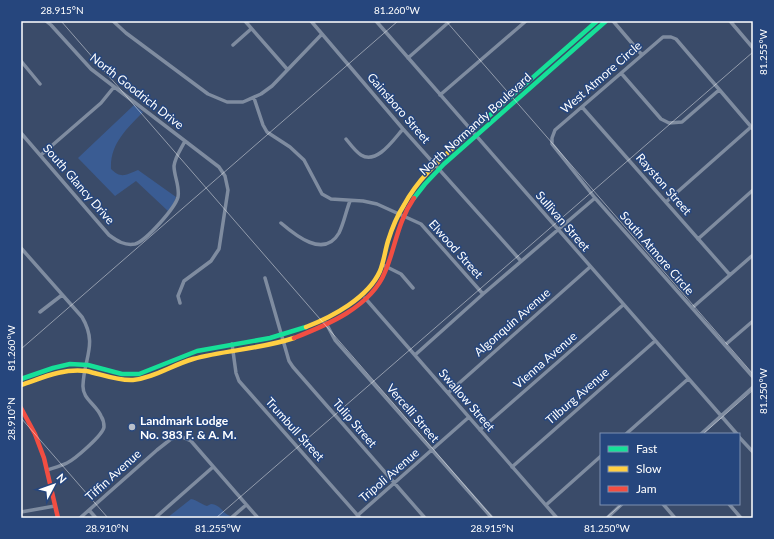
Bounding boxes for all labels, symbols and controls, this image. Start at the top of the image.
text: 28.915°N [40,4,84,16]
text: 81.260°W [374,4,421,16]
text: 81.255°W [757,28,769,75]
street label: West Atmore Circle [557,38,645,116]
street label: North Goodrich Drive [87,50,187,132]
street label: Gainsboro Street [364,70,434,147]
street label: North Normandy Boulevard [416,70,534,178]
street label: South Glancy Drive [40,141,118,227]
street label: Rayston Street [633,150,695,218]
street label: Sullivan Street [533,188,594,255]
street label: South Atmore Circle [617,208,697,298]
street label: Elwood Street [426,216,487,282]
street label: Algonquin Avenue [471,285,553,359]
text: 81.260°W [5,324,17,371]
street label: Vienna Avenue [510,328,580,392]
street label: Tilburg Avenue [542,364,612,428]
street label: Swallow Street [436,366,499,435]
text: 81.250°W [757,367,769,414]
street label: Vercelli Street [383,381,443,446]
street label: Trumbull Street [263,394,328,464]
street label: Tulip Street [330,396,381,451]
text: 28.910°N [5,397,17,441]
place label: Landmark Lodge No. 383 F. & A. M. [140,413,237,442]
marker: Landmark Lodge No. 383 F. & A. M. [127,422,137,432]
legend [600,433,740,505]
text: Fast [636,441,658,456]
street label: Tripoli Avenue [356,445,422,505]
street label: Tiffin Avenue [82,446,144,504]
text: Slow [636,461,662,476]
north arrow [34,465,74,505]
text: N [54,471,70,486]
text: Jam [636,481,657,496]
text: 28.910°N [85,522,129,534]
text: 81.255°W [195,522,242,534]
text: 28.915°N [470,522,514,534]
text: 81.250°W [584,522,631,534]

